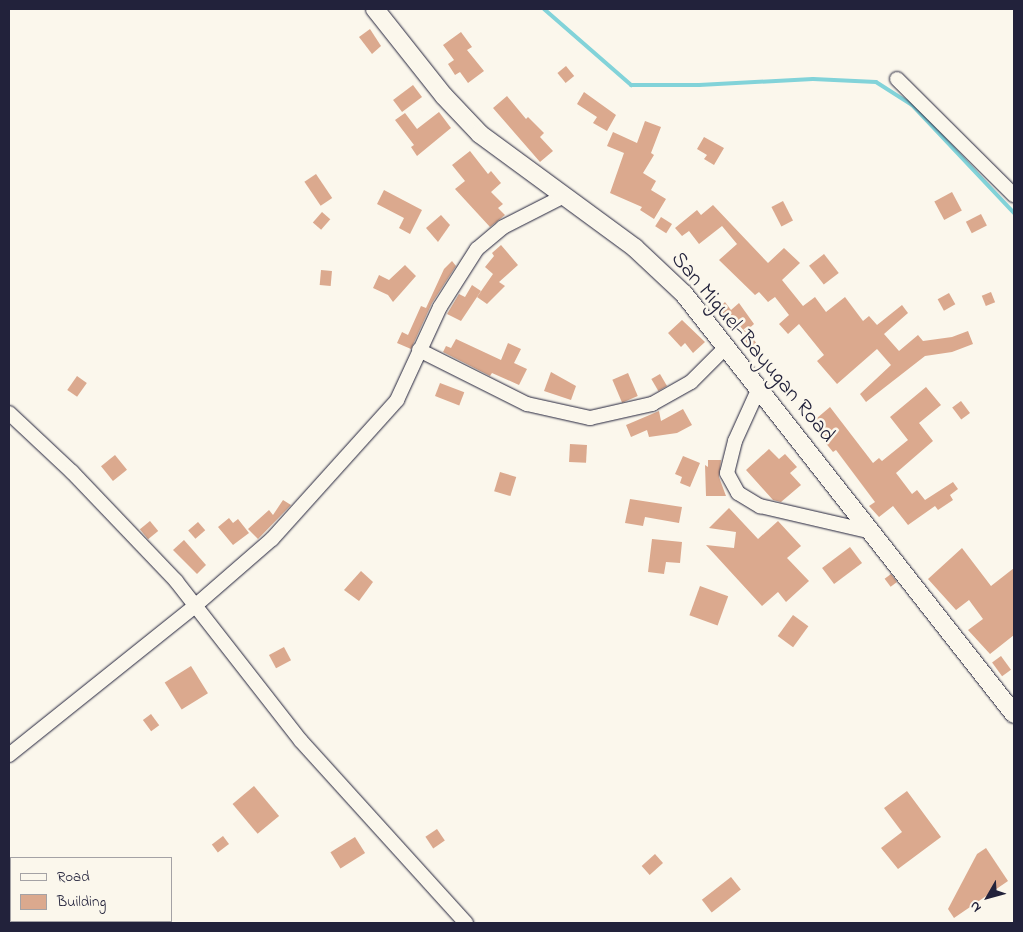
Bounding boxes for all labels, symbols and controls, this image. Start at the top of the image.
street label: San Miguel-Bayugan Road [664,247,840,449]
legend [10,857,172,922]
text: Road [57,866,90,888]
north arrow [963,872,1013,922]
text: Building [57,891,106,913]
text: N [965,896,987,917]

